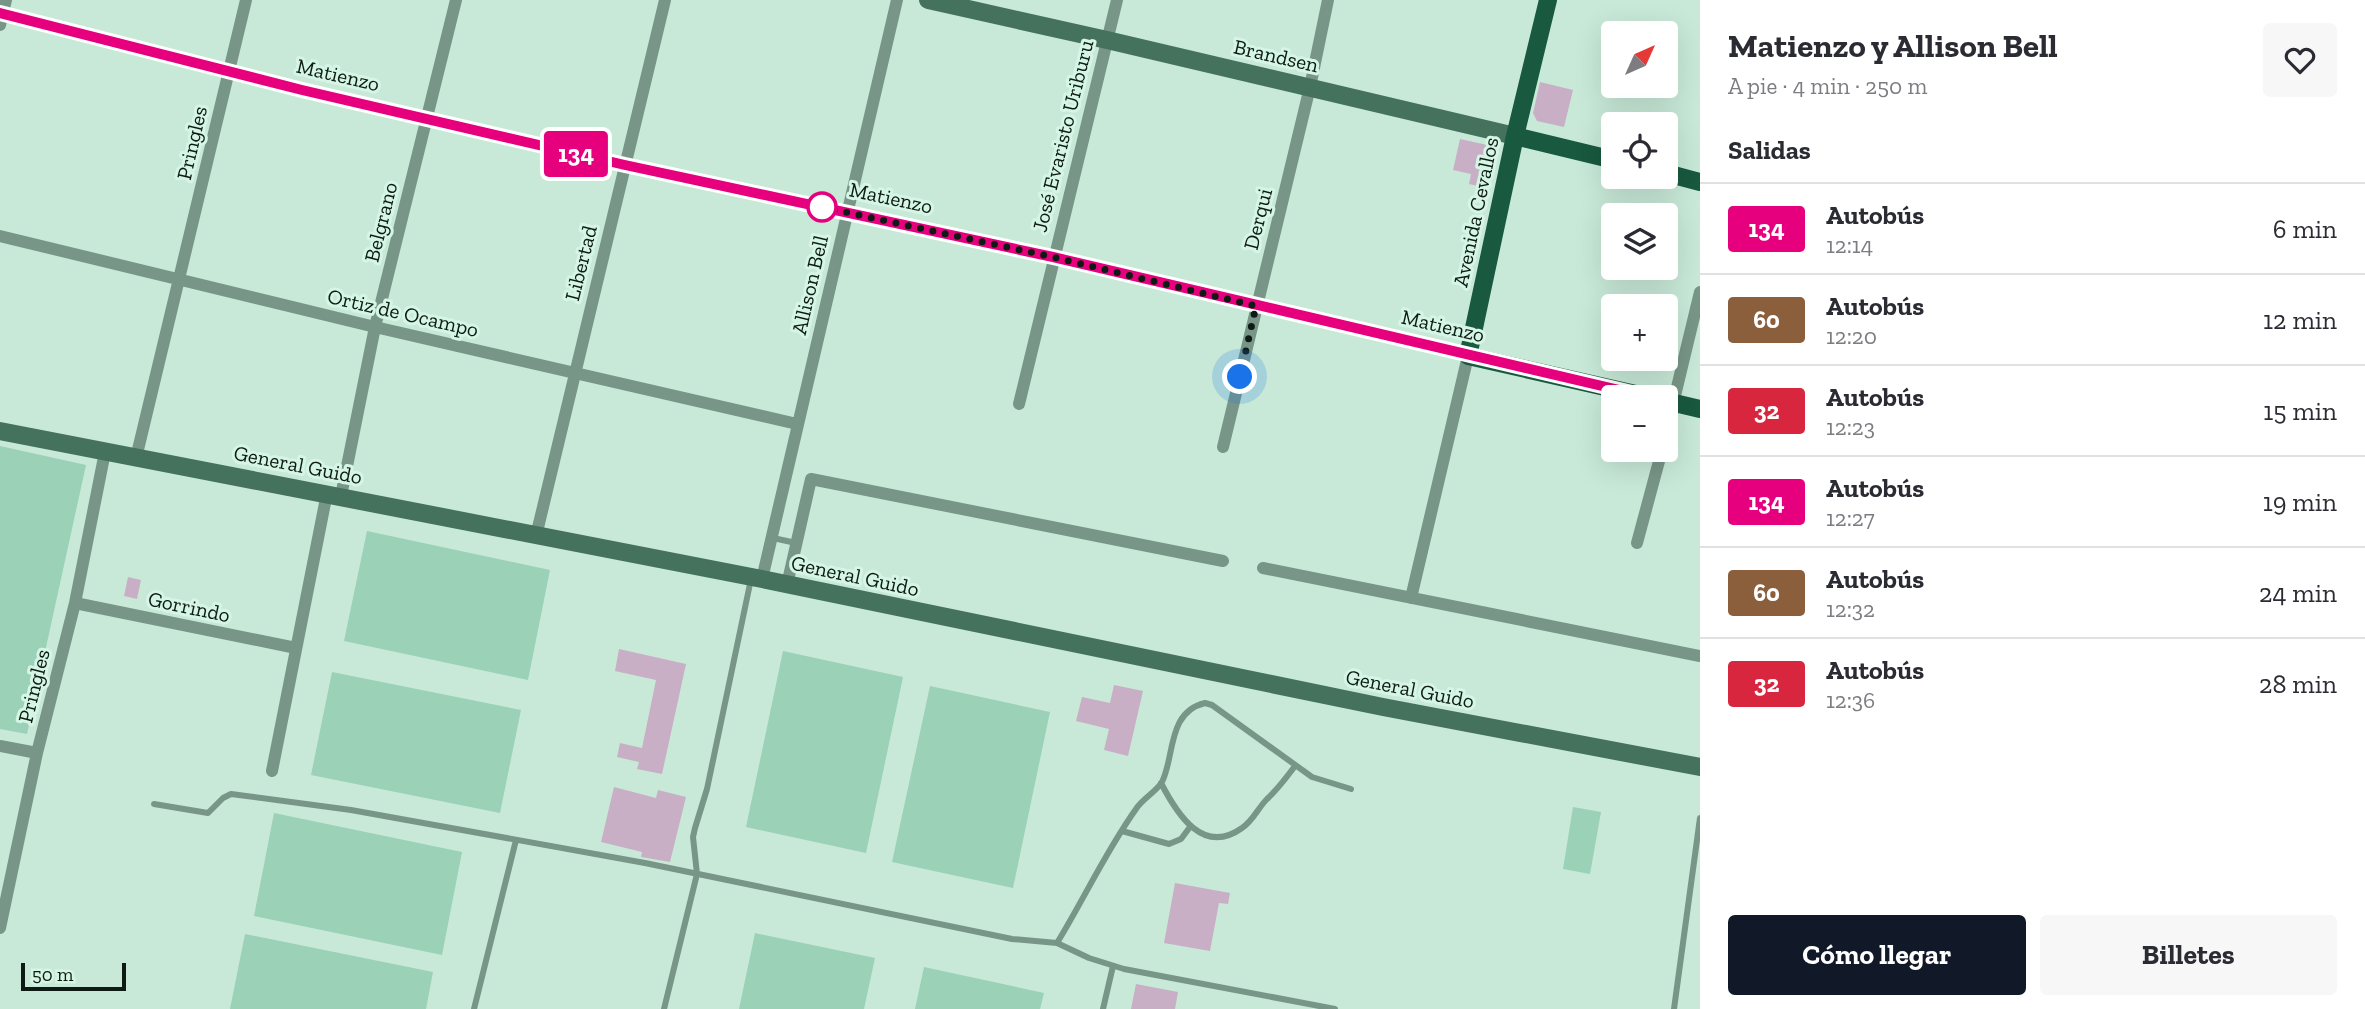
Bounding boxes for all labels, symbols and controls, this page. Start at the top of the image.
north arrow [1601,21,1678,98]
map controls [1601,21,1678,462]
button: heart [2263,23,2337,97]
text: Matienzo y Allison Bell [1728,26,2058,65]
street label: Brandsen [1231,34,1321,77]
street label: José Evaristo Uriburu [1027,37,1099,234]
street label: Matienzo [294,53,382,96]
text: A pie · 4 min · 250 m [1728,72,1927,100]
street label: Pringles [171,104,212,182]
button: locate [1601,112,1678,189]
line badge: 134 [536,131,616,177]
text: Salidas [1728,134,1811,166]
street label: Avenida Cevallos [1447,135,1504,289]
text: 134 [558,139,594,168]
street label: Matienzo [847,176,935,219]
street label: Belgrano [359,179,402,264]
street label: Derqui [1238,185,1277,252]
unlabelled marker [807,192,837,222]
text: Autobús [1826,199,1924,231]
button: layers [1601,203,1678,280]
text: 6 min [2273,213,2337,245]
text: 134 [1748,214,1785,243]
street label: Libertad [559,222,602,303]
text: 12:14 [1826,231,1873,259]
street label: Allison Bell [786,232,833,337]
street label: Ortiz de Ocampo [325,283,481,342]
text: Autobús [1826,290,1924,322]
button: + [1601,294,1678,371]
street label: Matienzo [1399,304,1487,347]
text: 12 min [2263,304,2337,336]
text: 60 [1753,305,1780,334]
text: 12:20 [1826,322,1877,350]
your location [1222,359,1257,394]
text: Autobús [1826,381,1924,413]
button: − [1601,385,1678,462]
text: 15 min [2263,395,2337,427]
text: 32 [1754,396,1779,425]
text: 12:23 [1826,413,1875,441]
street label: General Guido [232,440,364,489]
text: Autobús [1826,472,1924,504]
text: 19 min [2263,486,2337,518]
text: 134 [1748,487,1785,516]
text: 12:27 [1826,504,1875,532]
street label: General Guido [789,550,921,601]
text: Autobús [1826,563,1924,595]
text: 24 min [2259,577,2337,609]
text: 60 [1753,578,1780,607]
street label: Gorrindo [146,586,232,627]
text: 12:32 [1826,595,1875,623]
street label: Pringles [12,646,55,725]
text: Autobús [1826,654,1924,686]
street label: General Guido [1344,664,1476,713]
text: 28 min [2259,668,2337,700]
text: 32 [1754,669,1779,698]
text: 12:36 [1826,686,1875,714]
button: Cómo llegar [1728,915,2026,995]
button: Billetes [2040,915,2337,995]
scale bar [21,960,126,992]
text: 50 m [32,963,73,986]

